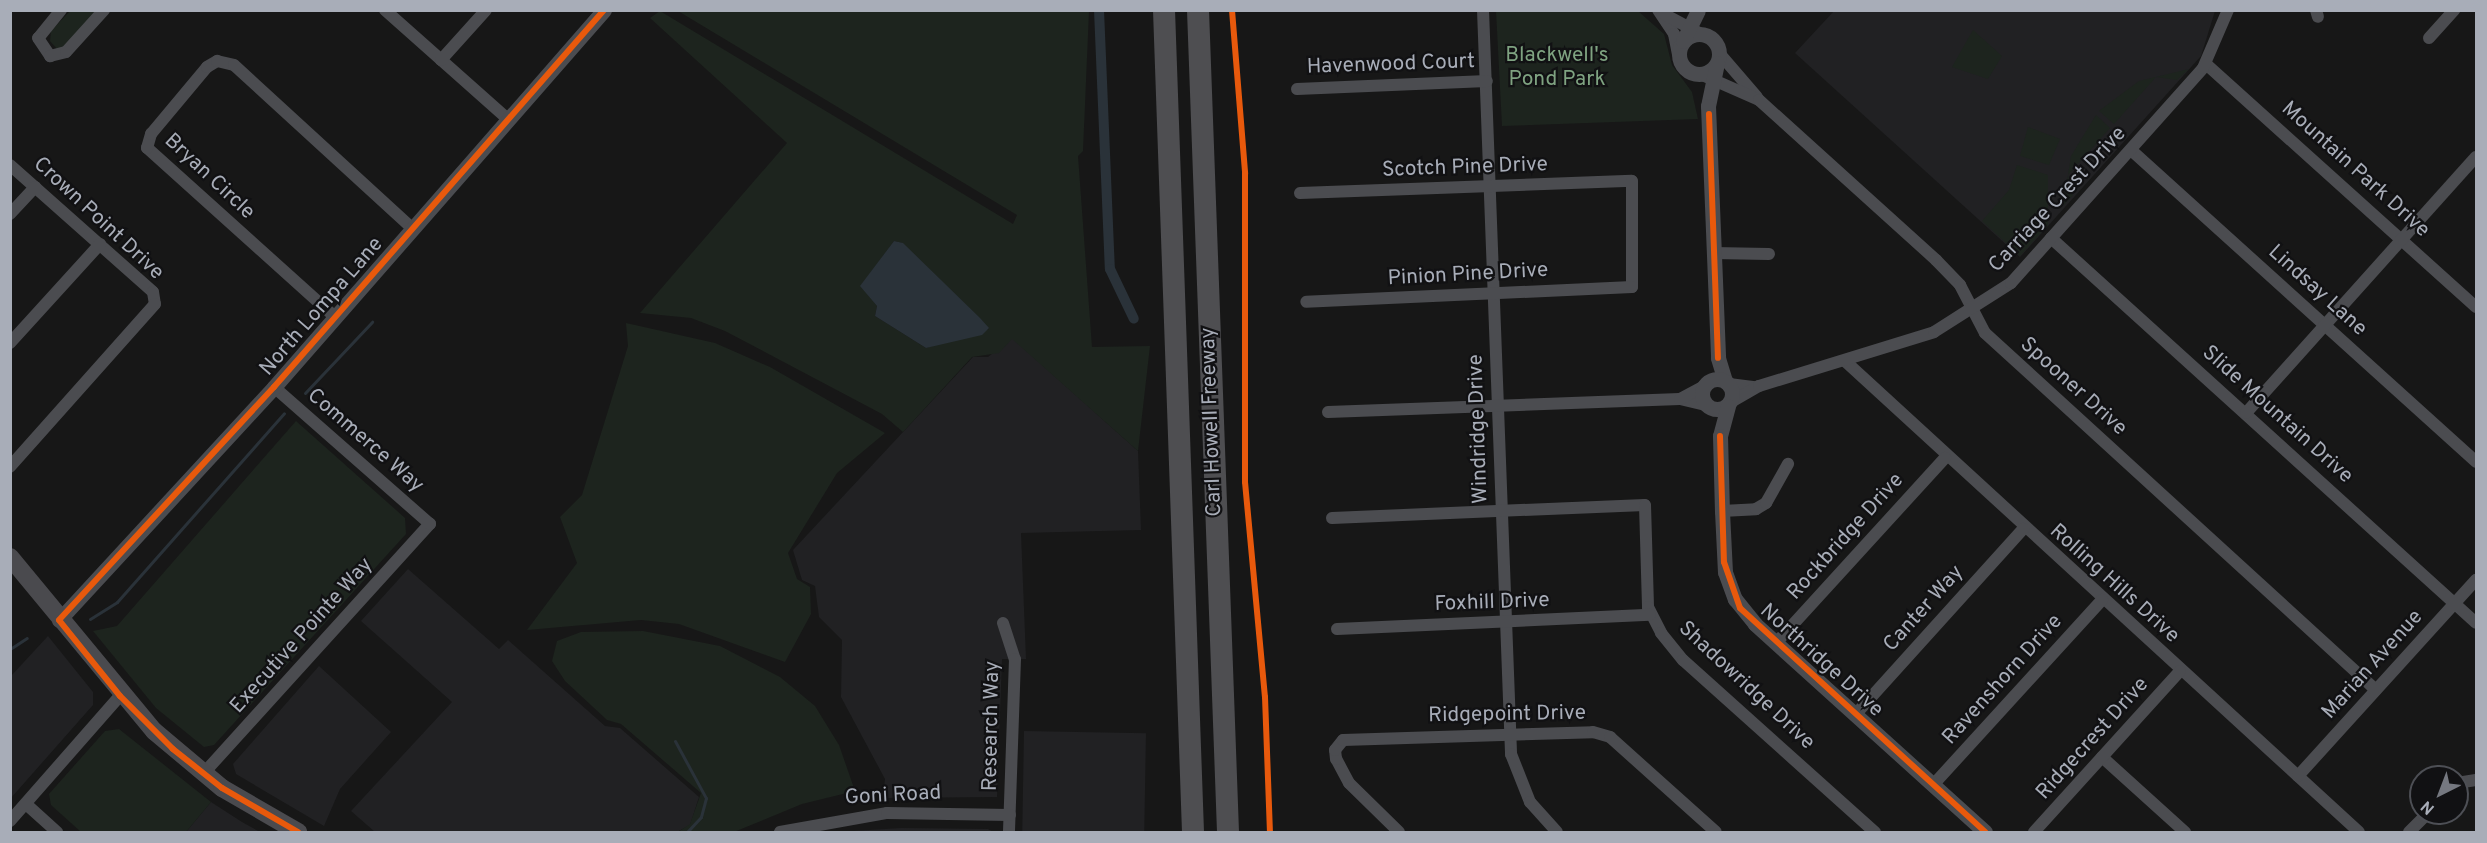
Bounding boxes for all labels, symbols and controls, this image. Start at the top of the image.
park label: Blackwell's Pond Park [1505,43,1609,93]
street label: Havenwood Court [1306,49,1476,81]
street label: Mountain Park Drive [2276,97,2434,243]
street label: Carriage Crest Drive [1984,122,2132,278]
street label: Bryan Circle [158,129,260,225]
street label: Crown Point Drive [28,152,168,286]
street label: Scotch Pine Drive [1382,153,1548,183]
street label: North Lompa Lane [255,233,389,381]
street label: Lindsay Lane [2262,240,2372,342]
street label: Pinion Pine Drive [1387,258,1549,292]
street label: Carl Howell Freeway [1196,327,1228,517]
street label: Spooner Drive [2014,332,2132,442]
street label: Slide Mountain Drive [2196,341,2358,489]
street label: Windridge Drive [1464,354,1494,504]
street label: Commerce Way [301,383,429,499]
street label: Rockbridge Drive [1783,468,1909,606]
street label: Rolling Hills Drive [2044,519,2184,649]
street label: Executive Pointe Way [225,553,379,719]
street label: Canter Way [1879,560,1969,658]
street label: Foxhill Drive [1434,588,1550,618]
street label: Northridge Drive [1754,599,1888,723]
street label: Marian Avenue [2317,605,2429,725]
street label: Ravenshorn Drive [1938,610,2068,750]
street label: Shadowridge Drive [1673,616,1819,756]
street label: Research Way [978,660,1006,792]
street label: Ridgecrest Drive [2031,673,2155,805]
street label: Ridgepoint Drive [1428,701,1586,729]
north arrow [2409,765,2469,825]
street label: Goni Road [844,781,942,811]
text: N [2417,796,2439,818]

